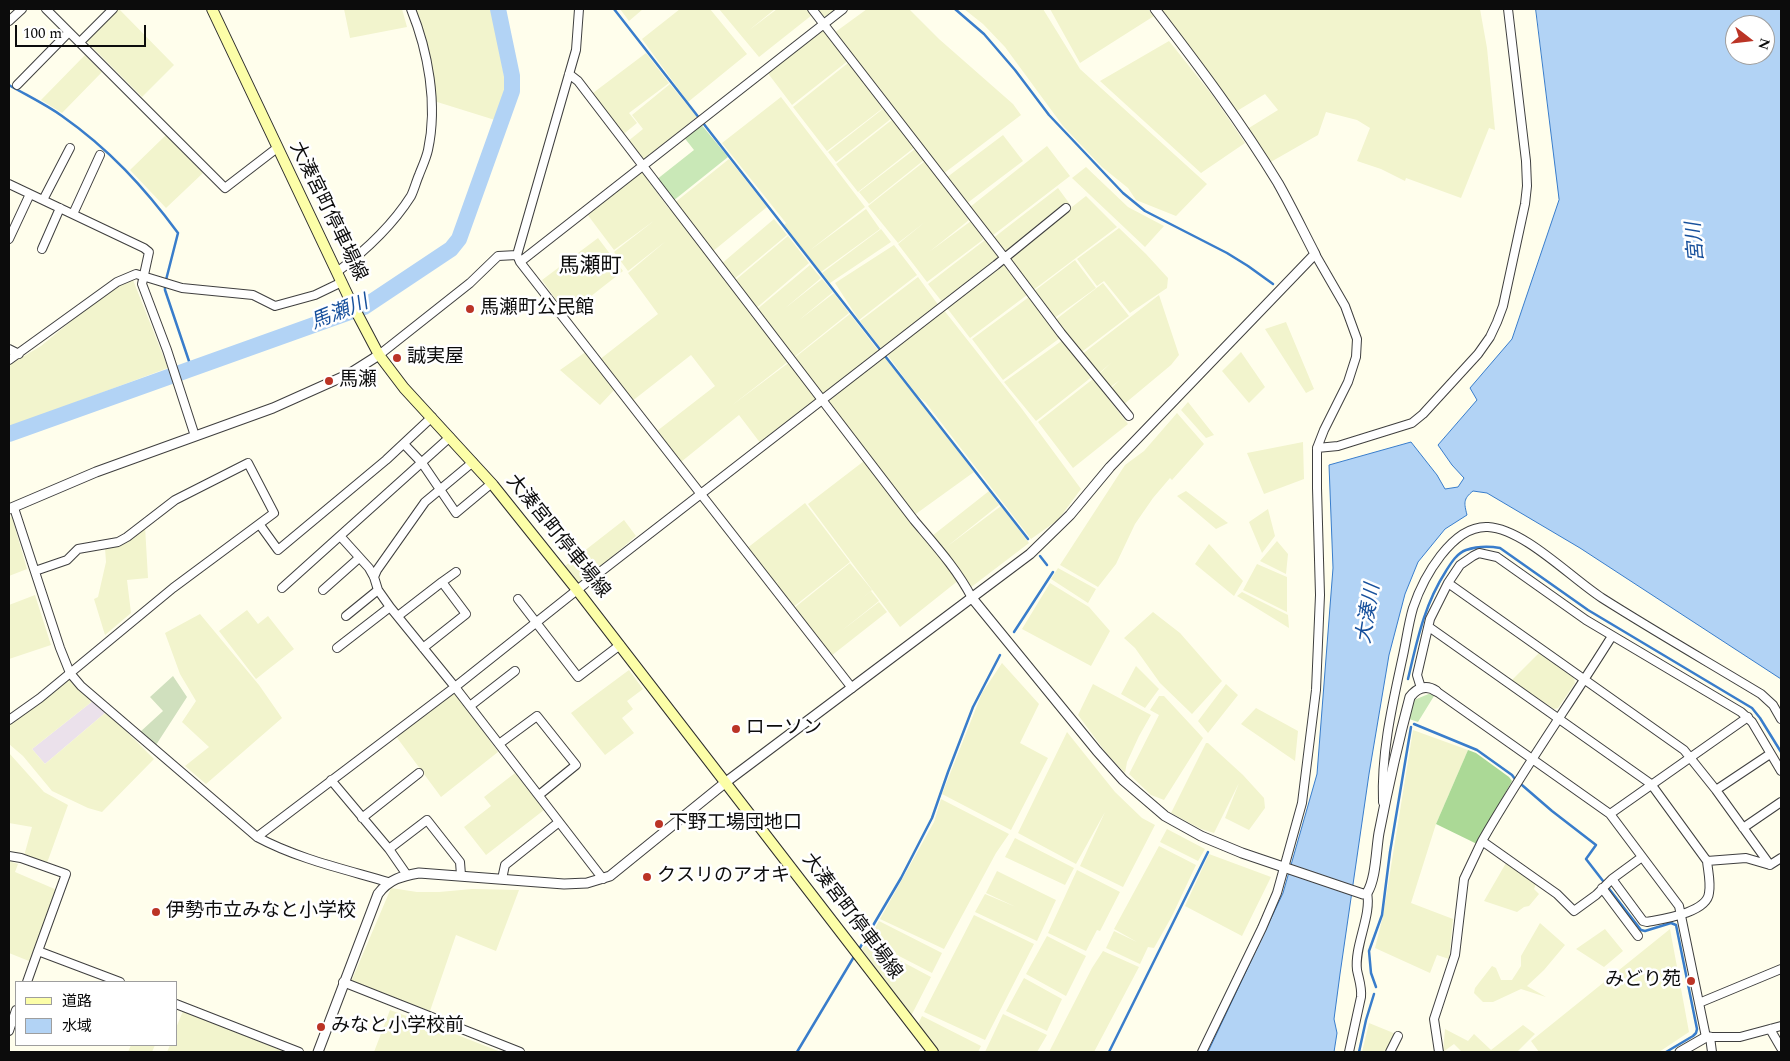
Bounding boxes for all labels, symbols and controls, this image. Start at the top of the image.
scale bar [18,15,149,47]
north arrow [1725,15,1775,65]
text: 100 m [23,22,62,45]
text: N [1752,36,1776,52]
street label: 大湊宮町停車場線 [283,139,371,285]
water label: 宮川 [1683,221,1711,263]
district label: 馬瀬町 [559,255,621,281]
water label: 馬瀬川 [308,292,372,336]
place label: 馬瀬町公民館 [480,298,594,320]
marker: 馬瀬町公民館 [464,303,476,315]
place label: 誠実屋 [407,347,464,369]
marker: 誠実屋 [391,352,403,364]
place label: 馬瀬 [339,370,377,392]
marker: 馬瀬 [323,375,335,387]
street label: 大湊宮町停車場線 [500,471,614,603]
water label: 大湊川 [1353,582,1387,646]
place label: ローソン [746,718,822,740]
marker: ローソン [730,723,742,735]
place label: 下野工場団地口 [669,813,802,835]
marker: 下野工場団地口 [653,818,665,830]
street label: 大湊宮町停車場線 [796,849,906,985]
place label: クスリのアオキ [657,866,790,888]
marker: クスリのアオキ [641,871,653,883]
place label: 伊勢市立みなと小学校 [166,901,356,923]
marker: 伊勢市立みなと小学校 [150,906,162,918]
place label: みどり苑 [1605,970,1681,992]
marker: みどり苑 [1685,975,1697,987]
legend [15,981,178,1046]
text: 道路 [62,990,92,1013]
text: 水域 [62,1015,92,1038]
place label: みなと小学校前 [331,1016,464,1038]
marker: みなと小学校前 [315,1021,327,1033]

